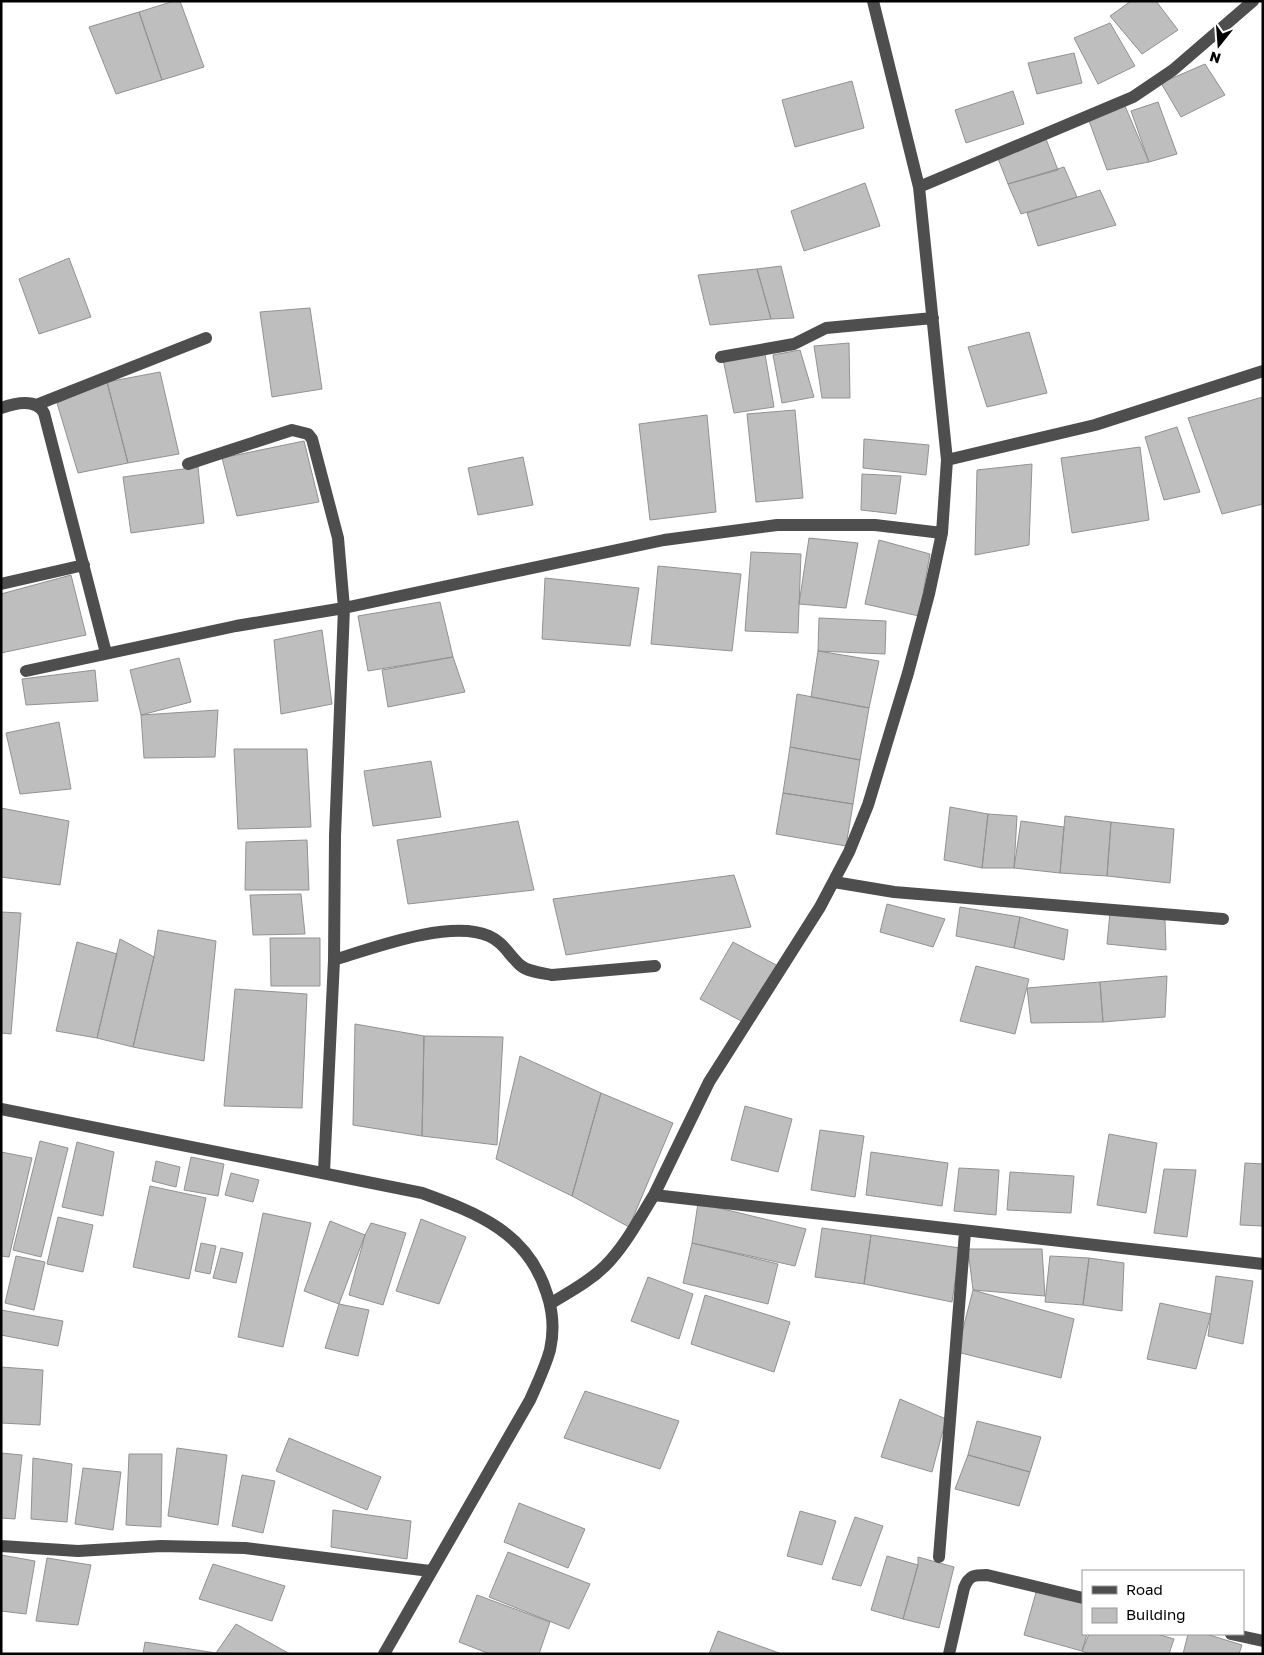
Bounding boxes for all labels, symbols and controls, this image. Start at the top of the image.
north arrow [1194,20,1244,70]
text: N [1207,48,1223,68]
legend [1082,1570,1244,1635]
text: Road [1126,1580,1163,1598]
text: Building [1126,1605,1186,1623]

